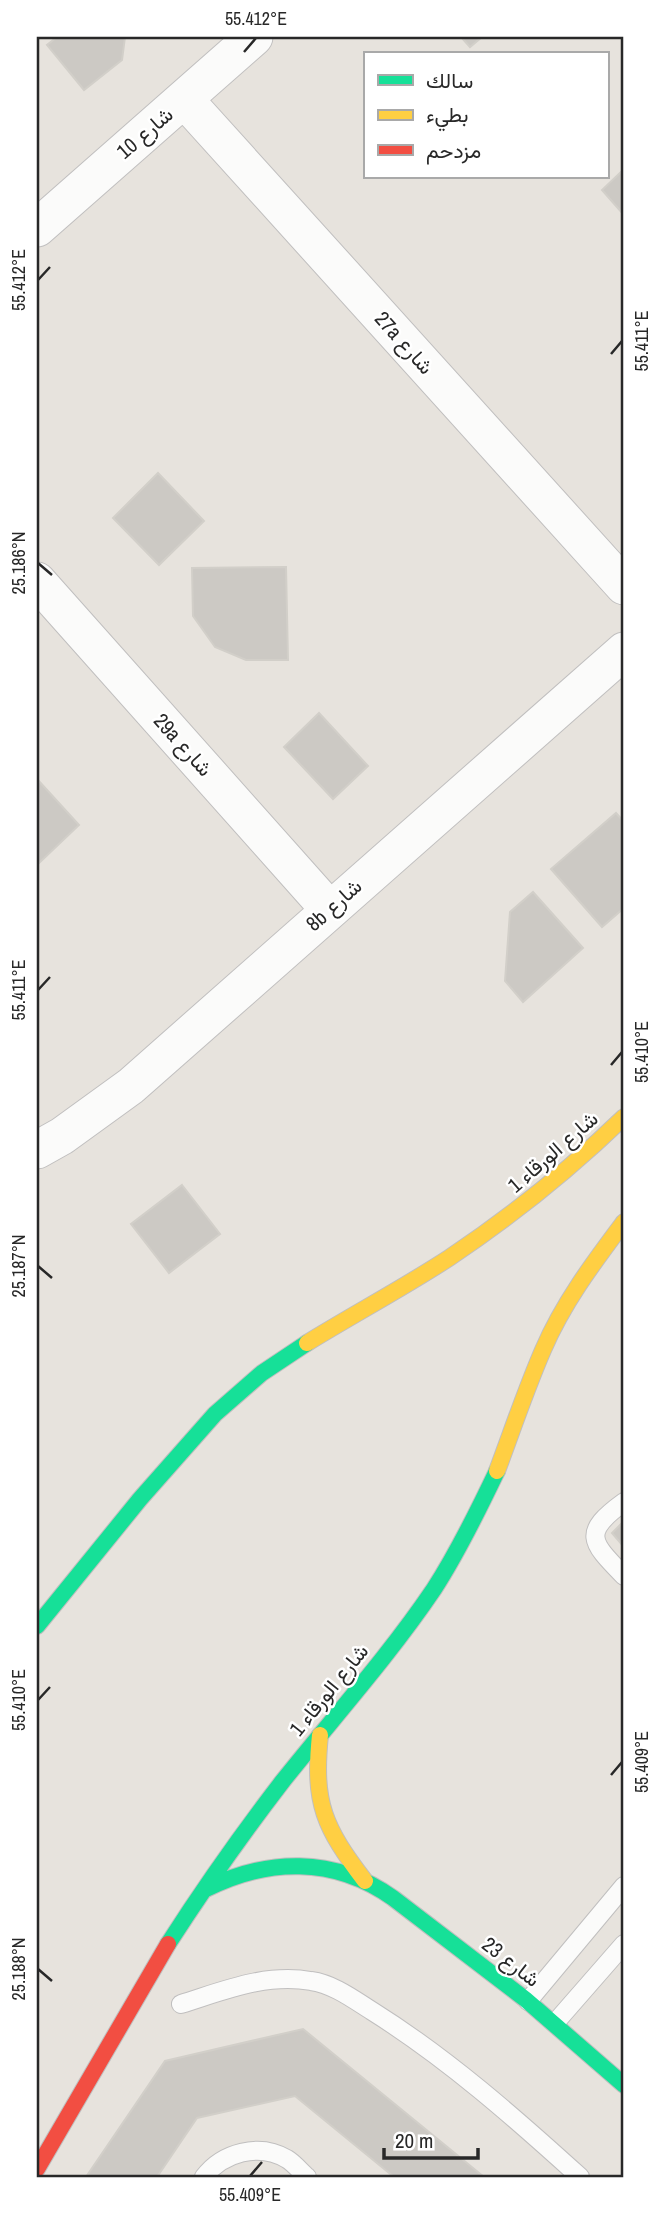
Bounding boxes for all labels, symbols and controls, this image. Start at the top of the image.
text: 55.412°E [225,6,287,31]
legend [364,52,608,178]
text: سالك [426,66,473,95]
street label: شارع 10 [110,100,179,165]
text: بطيء [426,100,469,132]
text: مزدحم [426,136,481,165]
text: 55.412°E [6,249,31,311]
street label: 27a شارع [368,305,441,381]
text: 55.411°E [629,310,654,372]
text: 25.186°N [6,532,31,595]
street label: 29a شارع [147,707,220,783]
street label: 8b شارع [299,872,368,938]
text: 55.411°E [6,959,31,1021]
text: 55.410°E [629,1021,654,1083]
street label: شارع الورقاء 1 [501,1104,604,1199]
text: 25.187°N [6,1235,31,1298]
street label: شارع الورقاء 1 [282,1637,375,1742]
text: 55.410°E [6,1669,31,1731]
text: 55.409°E [629,1731,654,1793]
street label: شارع 23 [476,1930,546,1993]
text: 25.188°N [6,1938,31,2001]
scale bar [384,2116,479,2160]
text: 20 m [395,2126,433,2155]
text: 55.409°E [219,2182,281,2207]

